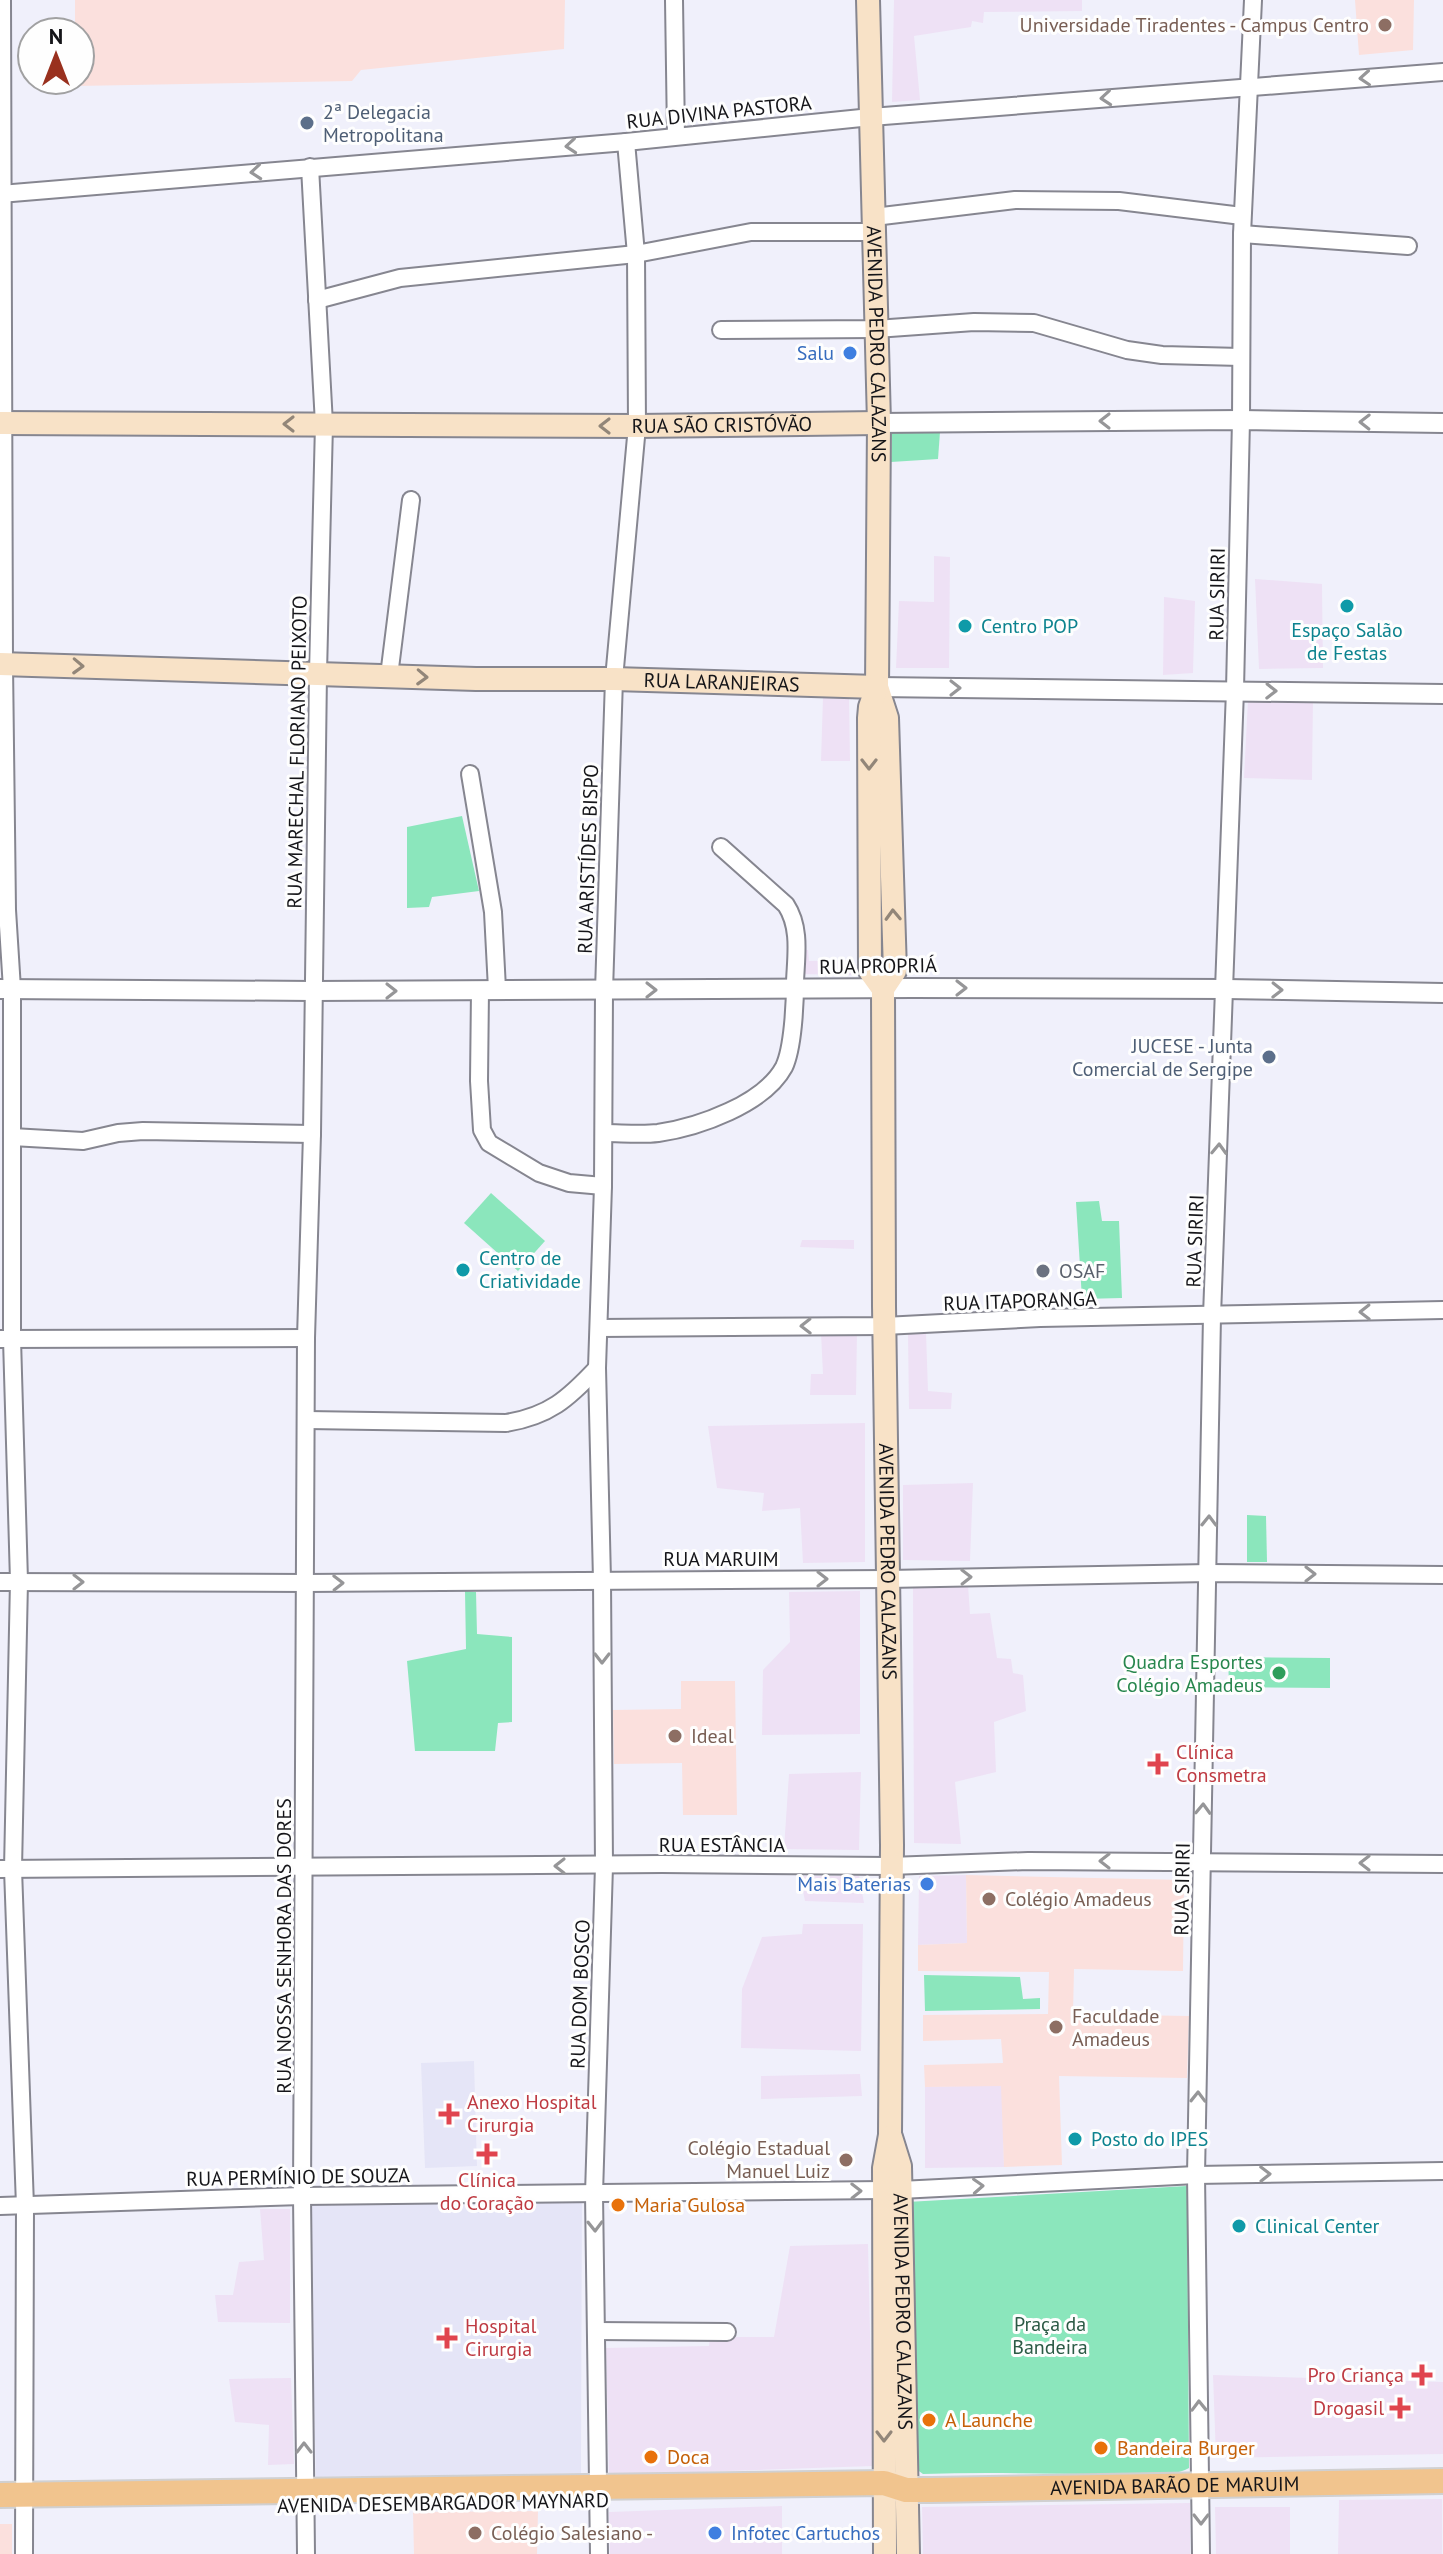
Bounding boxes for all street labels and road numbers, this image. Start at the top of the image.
street label: RUA DIVINA PASTORA [625,89,813,135]
street label: AVENIDA PEDRO CALAZANS [861,225,892,462]
street label: RUA SÃO CRISTÓVÃO [632,411,812,439]
street label: RUA SIRIRI [1203,547,1231,641]
street label: RUA MARECHAL FLORIANO PEIXOTO [281,595,313,909]
street label: RUA LARANJEIRAS [643,667,800,698]
street label: RUA ARISTÍDES BISPO [572,764,604,954]
street label: RUA PROPRIÁ [819,952,937,980]
street label: RUA SIRIRI [1180,1194,1210,1288]
street label: RUA ITAPORANGA [943,1285,1097,1317]
street label: AVENIDA PEDRO CALAZANS [873,1443,903,1680]
street label: RUA MARUIM [663,1546,779,1572]
street label: RUA NOSSA SENHORA DAS DORES [271,1798,297,2094]
street label: RUA ESTÂNCIA [659,1832,785,1858]
street label: RUA SIRIRI [1168,1842,1196,1936]
street label: RUA DOM BOSCO [564,1919,596,2069]
street label: RUA PERMÍNIO DE SOUZA [186,2162,410,2192]
street label: AVENIDA PEDRO CALAZANS [888,2193,918,2430]
street label: AVENIDA BARÃO DE MARUIM [1050,2471,1300,2501]
street label: AVENIDA DESEMBARGADOR MAYNARD [277,2487,609,2519]

